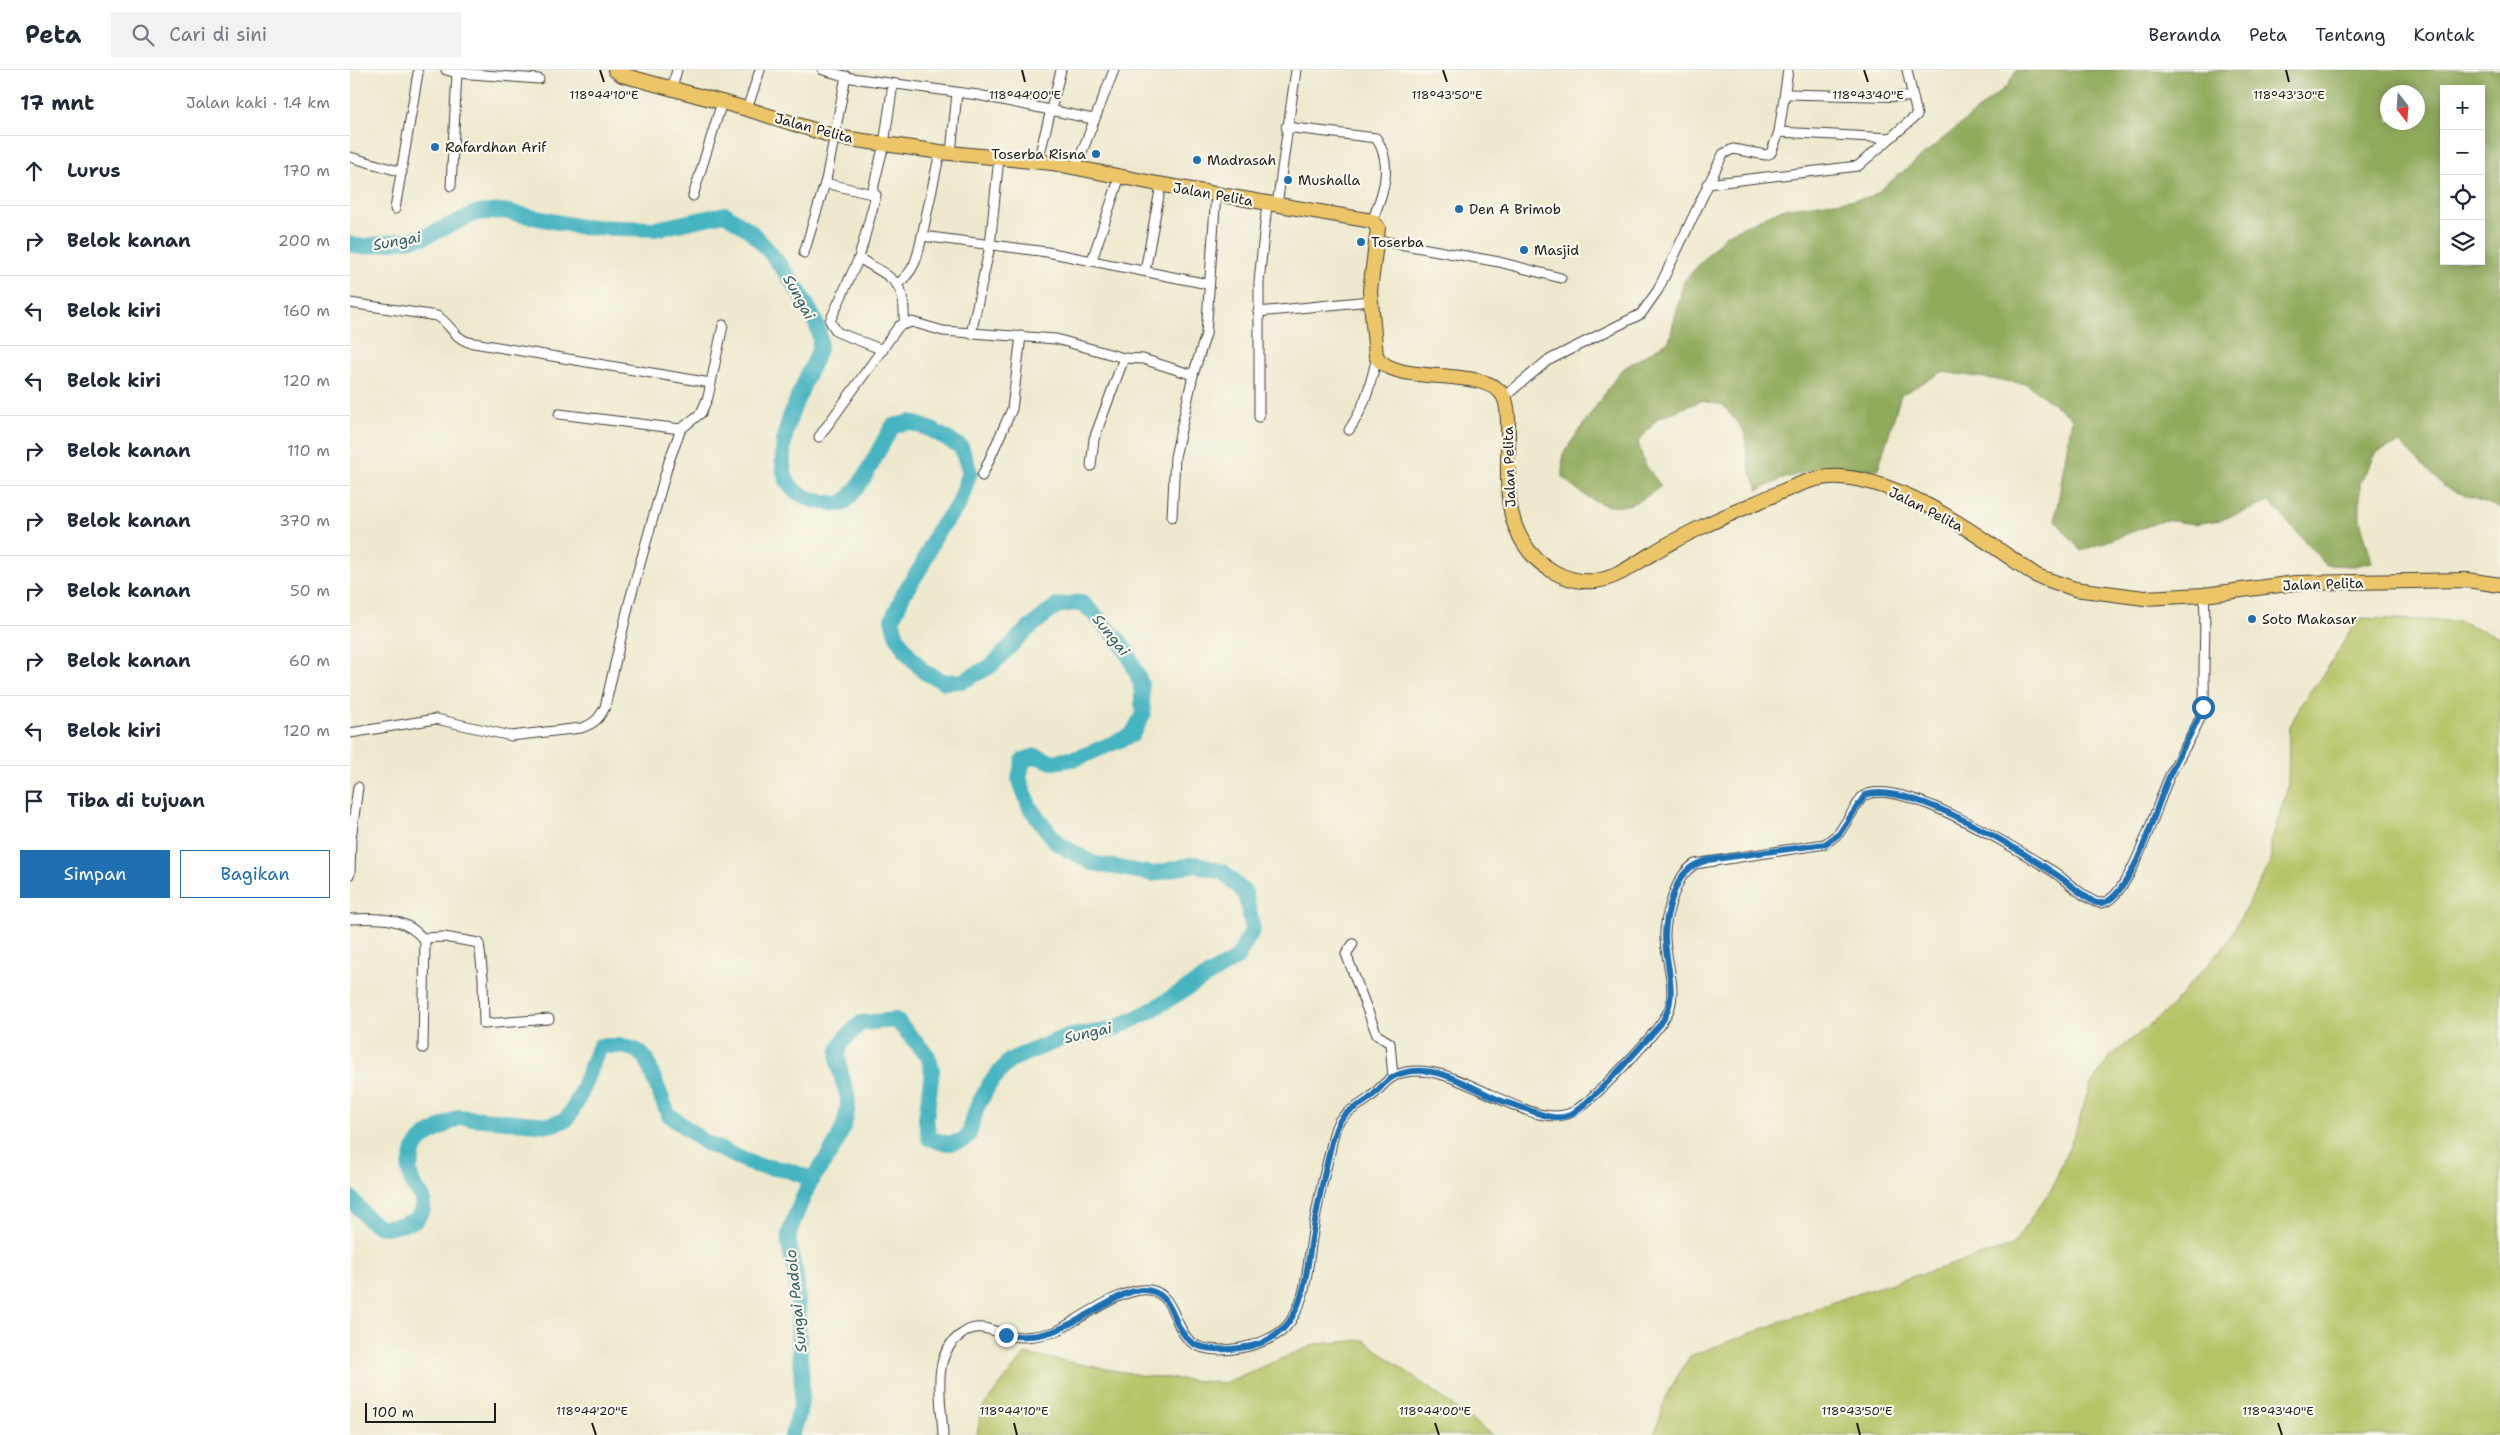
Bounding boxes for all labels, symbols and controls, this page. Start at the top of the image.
search box [111,12,461,57]
text: Peta [25,19,81,51]
icon: search [129,21,157,49]
text: Cari di sini [169,22,267,47]
text: Beranda [2149,23,2221,47]
text: Peta [2249,23,2287,47]
text: Tentang [2315,23,2386,47]
text: Kontak [2414,23,2475,47]
north arrow [2380,85,2425,130]
map controls [2440,85,2485,265]
button: + [2440,85,2485,130]
text: 118°44'10"E [570,87,638,103]
text: 118°44'00"E [989,87,1061,103]
text: 118°43'50"E [1412,87,1482,103]
text: 118°43'40"E [1832,87,1904,103]
text: 118°43'30"E [2253,87,2325,103]
text: 17 mnt [20,89,94,117]
text: Jalan kaki · 1.4 km [186,92,330,113]
street label: Jalan Pelita [773,109,856,147]
button: − [2440,130,2485,175]
place label: Rafardhan Arif [445,138,547,156]
marker: Rafardhan Arif [429,141,441,153]
place label: Toserba Risna [991,145,1086,163]
marker: Toserba Risna [1090,148,1102,160]
place label: Madrasah [1207,151,1276,169]
marker: Madrasah [1191,154,1203,166]
icon: ahead [20,157,48,185]
text: Lurus [67,158,121,183]
text: 170 m [283,160,330,181]
place label: Mushalla [1298,171,1360,189]
marker: Mushalla [1282,174,1294,186]
button: locate [2440,175,2485,220]
street label: Jalan Pelita [1172,178,1255,210]
place label: Den A Brimob [1469,200,1561,218]
marker: Den A Brimob [1453,203,1465,215]
button: layers [2440,220,2485,265]
icon: right [20,227,48,255]
water label: Sungai [371,227,423,255]
text: Belok kanan [67,228,191,253]
text: 200 m [278,230,330,251]
place label: Toserba [1371,233,1424,251]
marker: Toserba [1355,236,1367,248]
place label: Masjid [1534,241,1579,259]
marker: Masjid [1518,244,1530,256]
water label: Sungai [778,271,820,324]
icon: left [20,297,48,325]
text: Belok kiri [67,298,161,323]
text: 160 m [283,300,330,321]
icon: left [20,367,48,395]
text: Belok kiri [67,368,161,393]
text: 120 m [283,370,330,391]
street label: Jalan Pelita [1499,426,1519,508]
icon: right [20,437,48,465]
text: Belok kanan [67,438,191,463]
text: 110 m [287,440,330,461]
street label: Jalan Pelita [1886,483,1966,536]
icon: right [20,507,48,535]
text: Belok kanan [67,508,191,533]
text: 370 m [279,510,330,531]
street label: Jalan Pelita [2282,574,2364,594]
icon: right [20,577,48,605]
text: Belok kanan [67,578,191,603]
text: 50 m [290,580,330,601]
water label: Sungai [1088,610,1135,661]
place label: Soto Makasar [2262,610,2358,628]
marker: Soto Makasar [2246,613,2258,625]
icon: right [20,647,48,675]
text: Belok kanan [67,648,191,673]
text: 60 m [289,650,330,671]
route start [2192,696,2215,719]
icon: left [20,717,48,745]
text: Belok kiri [67,718,161,743]
text: 120 m [283,720,330,741]
icon: arrive [20,787,48,815]
text: Tiba di tujuan [67,788,205,813]
button: Simpan [20,850,170,898]
button: Bagikan [180,850,330,898]
water label: Sungai [1062,1018,1115,1048]
water label: Sungai Padolo [781,1249,811,1353]
route end [995,1324,1018,1347]
scale bar [365,1400,496,1423]
text: 100 m [372,1403,414,1421]
text: 118°44'20"E [556,1403,628,1419]
text: 118°44'10"E [980,1403,1048,1419]
text: 118°44'00"E [1399,1403,1471,1419]
text: 118°43'50"E [1822,1403,1892,1419]
text: 118°43'40"E [2242,1403,2314,1419]

